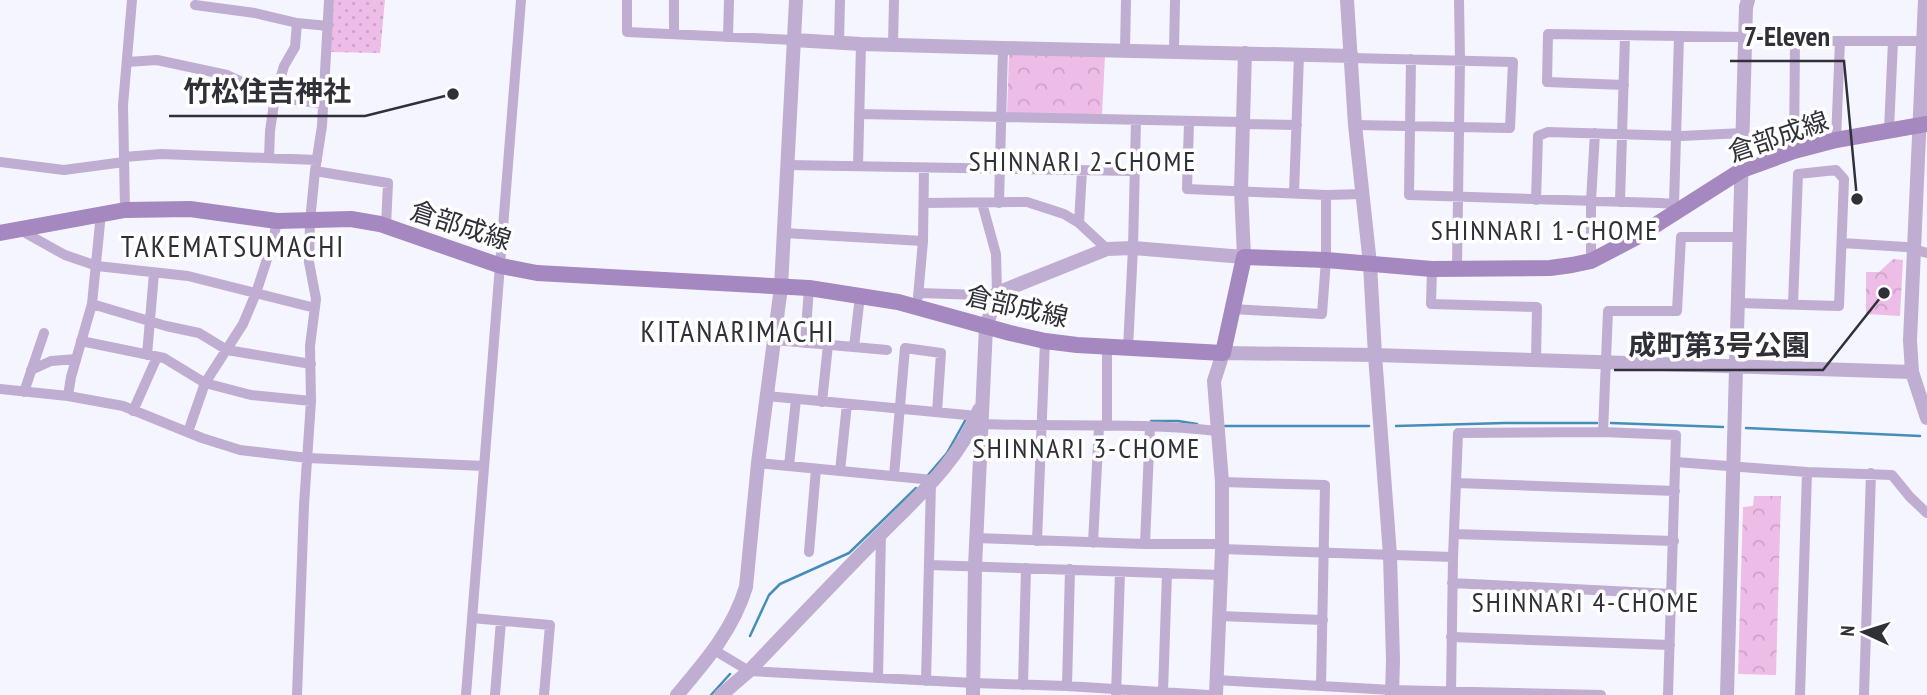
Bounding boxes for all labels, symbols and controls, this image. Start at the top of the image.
callout: 7-Eleven [1730,12,1844,61]
text: 7-Eleven [1744,17,1830,54]
callout: 竹松住吉神社 [169,67,365,116]
text: 竹松住吉神社 [183,72,351,109]
street label: 倉部成線 [1723,103,1833,169]
district label: SHINNARI 2-CHOME [969,142,1197,179]
street label: 倉部成線 [406,193,516,257]
district label: SHINNARI 1-CHOME [1431,211,1659,248]
district label: TAKEMATSUMACHI [121,226,345,265]
street label: 倉部成線 [963,278,1071,334]
district label: KITANARIMACHI [641,311,835,350]
callout: 成町第3号公園 [1614,321,1823,370]
text: 成町第3号公園 [1628,326,1810,363]
district label: SHINNARI 3-CHOME [973,429,1201,466]
district label: SHINNARI 4-CHOME [1472,583,1700,620]
north arrow [1829,597,1899,667]
text: N [1835,625,1859,637]

